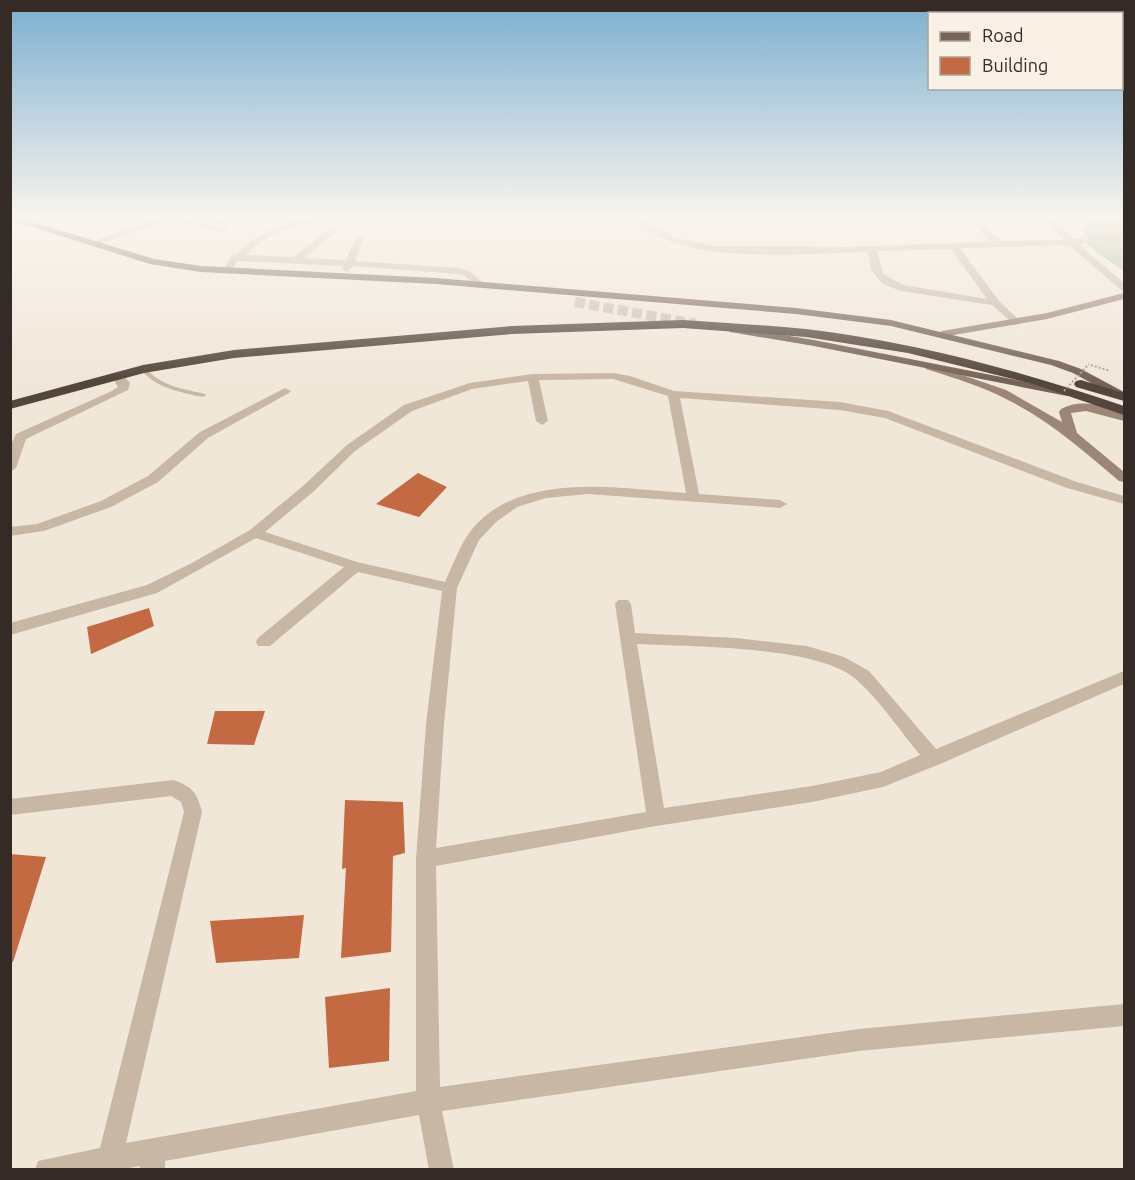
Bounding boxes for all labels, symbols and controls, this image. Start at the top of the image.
legend [928,12,1123,90]
text: Road [982,25,1024,45]
text: Building [982,55,1048,75]

